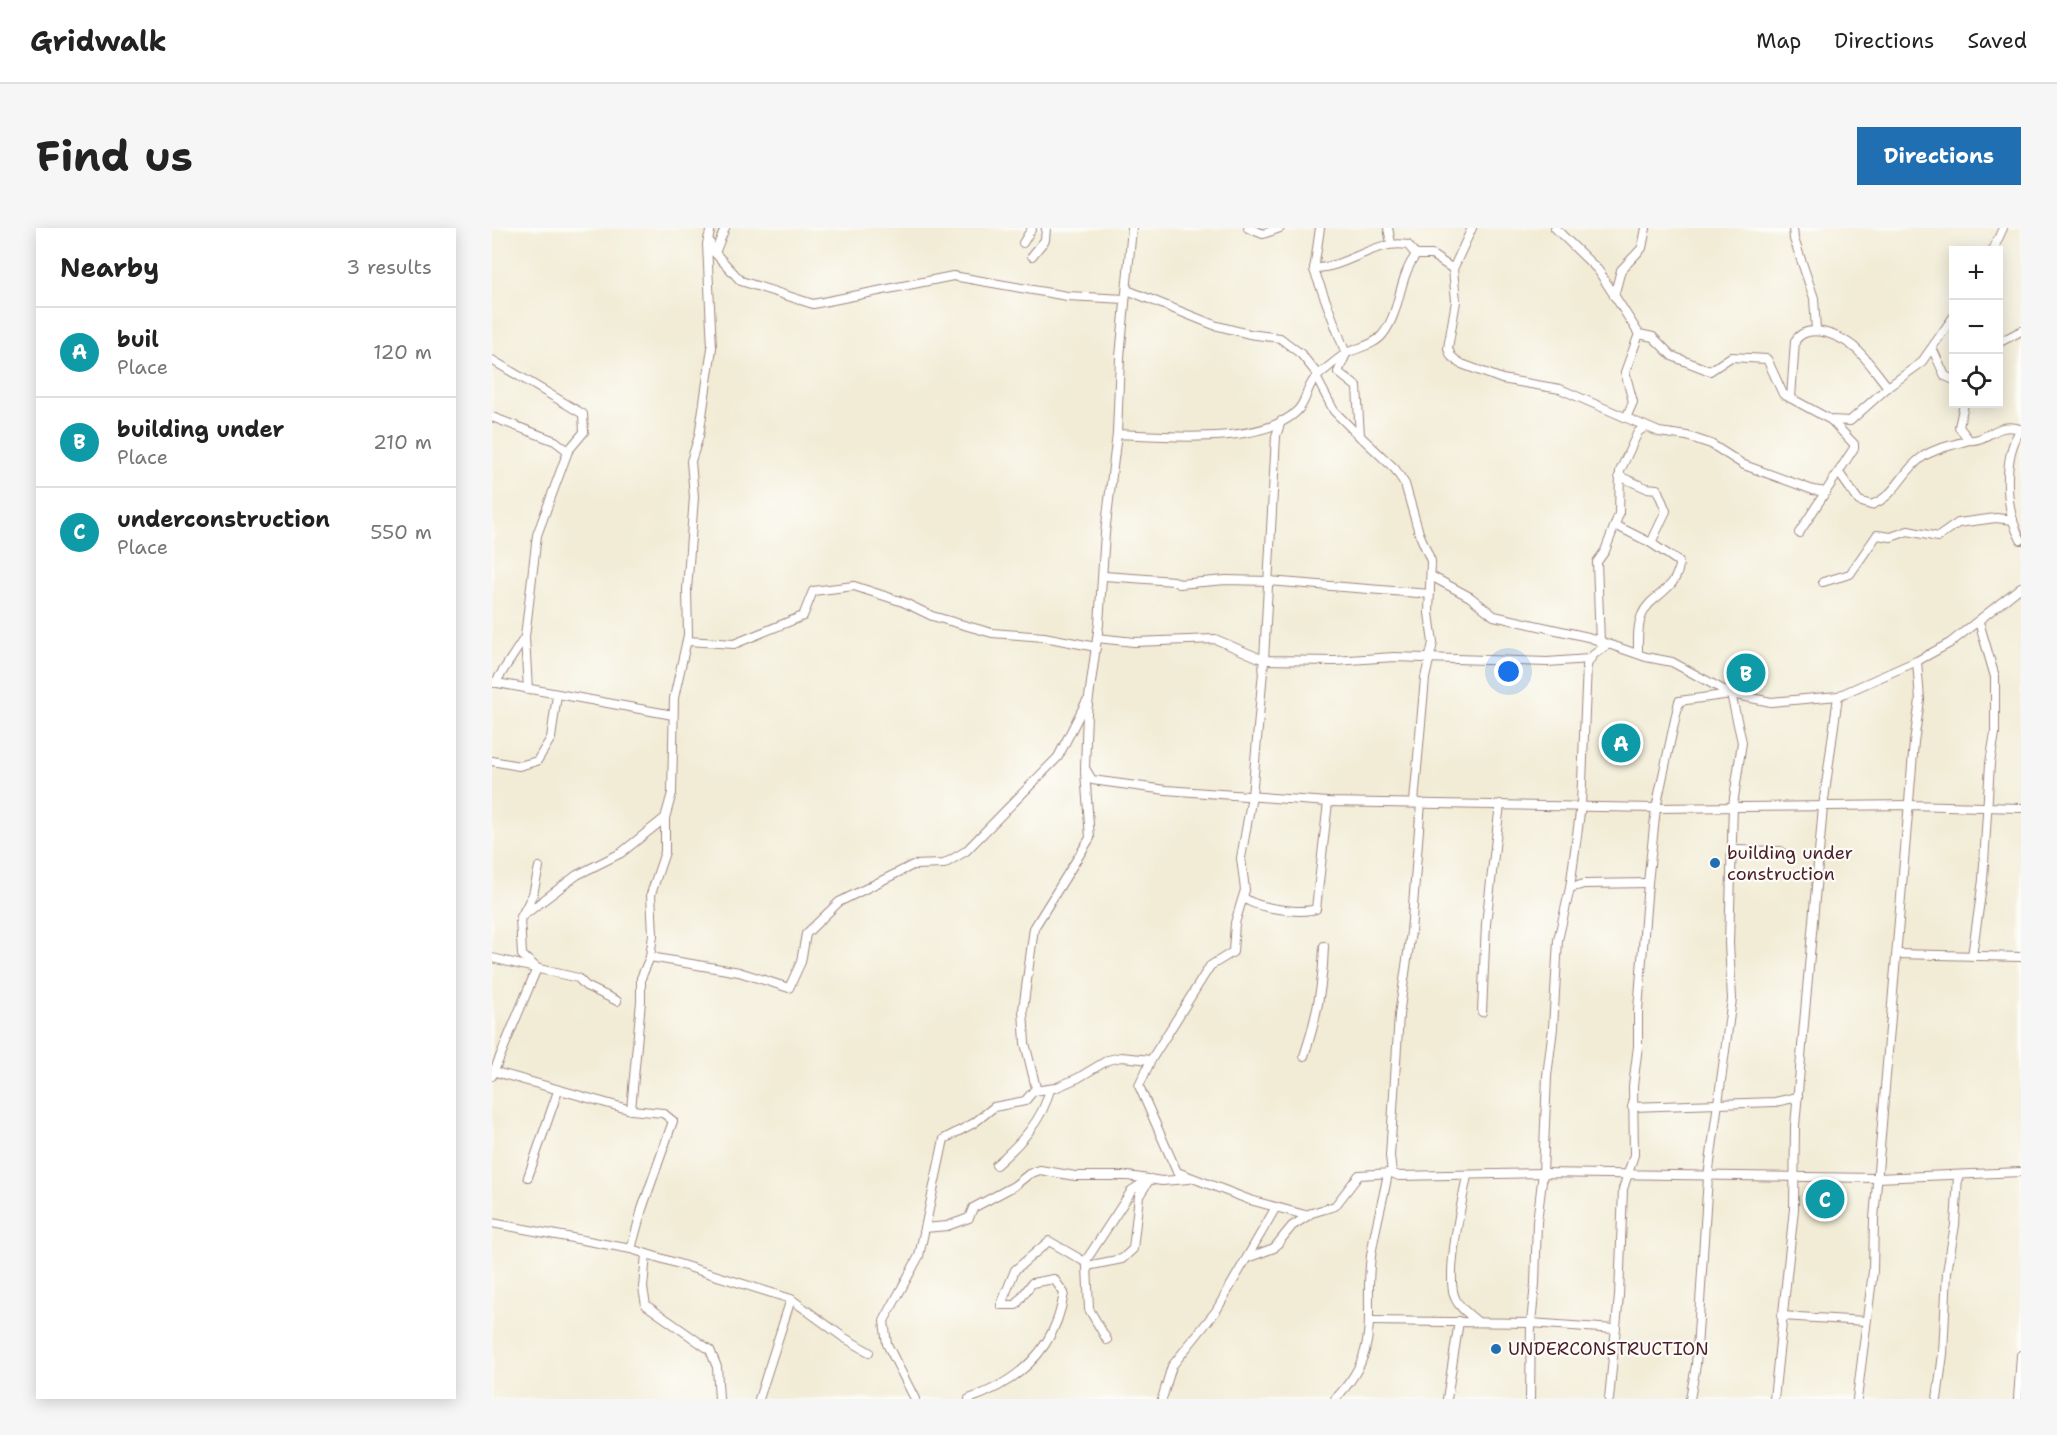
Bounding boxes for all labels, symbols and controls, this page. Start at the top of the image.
text: Gridwalk [30,22,167,60]
text: Map [1756,27,1801,55]
text: Directions [1834,27,1934,55]
text: Saved [1967,27,2027,55]
button: Directions [1857,127,2021,185]
text: Find us [36,128,193,184]
map controls [1949,246,2003,408]
button: + [1949,246,2003,300]
text: Nearby [60,250,159,285]
text: 3 results [346,254,432,280]
button: − [1949,300,2003,354]
text: buil [117,325,159,354]
text: A [72,339,87,365]
text: 120 m [373,339,432,365]
text: Place [117,354,168,380]
button: locate [1949,354,2003,408]
text: building under [117,415,284,444]
text: B [73,429,86,455]
text: 210 m [373,429,432,455]
text: Place [117,444,168,470]
text: underconstruction [117,505,330,534]
text: C [73,519,86,545]
text: 550 m [370,519,432,545]
text: Place [117,534,168,560]
pin: B [1726,650,1766,696]
your location [1494,657,1523,686]
pin: A [1602,720,1640,766]
place label: building under construction [1727,841,1853,886]
marker: building under construction [1708,856,1722,870]
pin: C [1806,1176,1844,1222]
place label: UNDERCONSTRUCTION [1508,1337,1709,1361]
marker: UNDERCONSTRUCTION [1489,1342,1503,1356]

